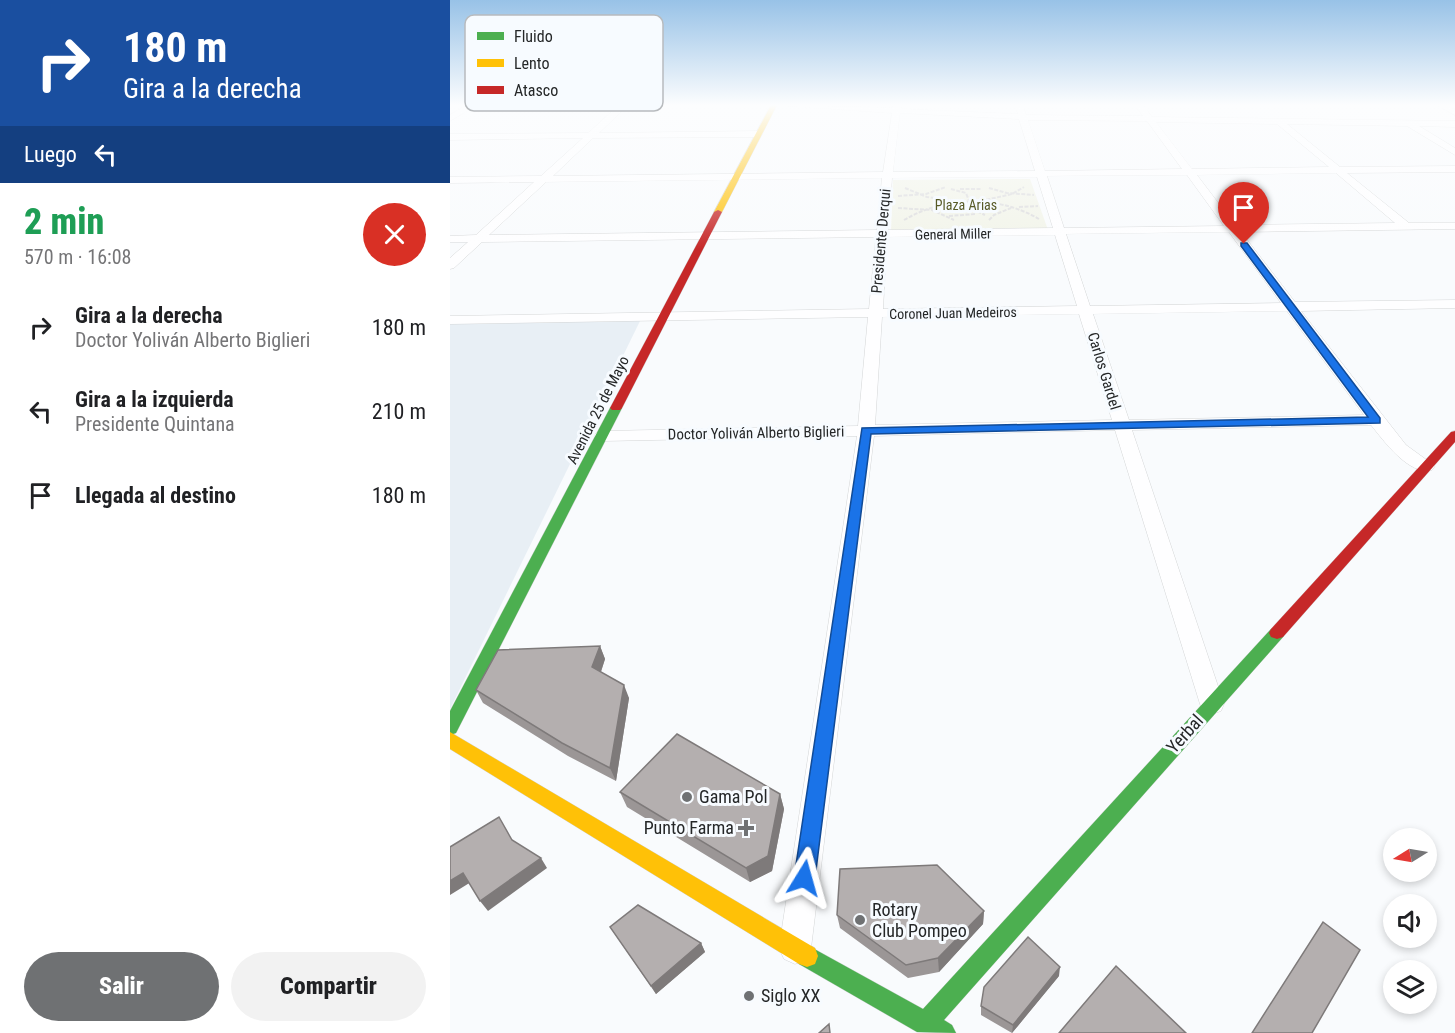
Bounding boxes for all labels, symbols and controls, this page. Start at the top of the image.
legend [465,15,663,111]
text: 180 m [123,23,228,72]
icon: right [24,24,102,102]
text: Fluido [514,27,553,46]
text: Lento [514,54,549,73]
text: Gira a la derecha [123,73,302,105]
text: Atasco [514,81,558,100]
icon: left [89,138,122,171]
text: Luego [24,142,77,167]
pin [1218,182,1269,244]
street label: Presidente Derqui [867,188,895,294]
icon: arrive [1227,191,1260,224]
park label: Plaza Arias [935,197,997,213]
text: 2 min [24,201,104,243]
button: close [363,203,426,266]
street label: General Miller [915,225,991,243]
text: 570 m · 16:08 [24,245,131,269]
text: Gira a la derecha [75,303,223,328]
street label: Coronel Juan Medeiros [889,304,1017,322]
icon: right [24,311,57,344]
text: 180 m [372,315,426,340]
text: Doctor Yoliván Alberto Biglieri [75,328,310,352]
street label: Carlos Gardel [1084,330,1124,412]
street label: Avenida 25 de Mayo [563,353,633,467]
text: Gira a la izquierda [75,387,234,412]
icon: left [24,395,57,428]
text: 210 m [372,399,426,424]
text: Presidente Quintana [75,412,235,436]
street label: Doctor Yoliván Alberto Biglieri [668,422,844,444]
icon: arrive [24,479,57,512]
text: Llegada al destino [75,483,236,508]
text: 180 m [372,483,426,508]
street label: Yerbal [1162,710,1207,757]
place label: Gama Pol [699,786,768,807]
marker: Gama Pol [680,790,694,804]
place label: Punto Farma [644,817,734,838]
marker: Punto Farma [739,821,753,835]
north arrow [1383,828,1437,882]
map controls [1383,828,1437,1014]
position arrow [772,846,836,910]
button: sound [1383,894,1437,948]
place label: Rotary Club Pompeo [872,899,967,941]
marker: Rotary Club Pompeo [853,913,867,927]
button: Salir [24,952,219,1021]
button: Compartir [231,952,426,1021]
button: layers [1383,960,1437,1014]
place label: Siglo XX [761,985,821,1006]
marker: Siglo XX [742,989,756,1003]

